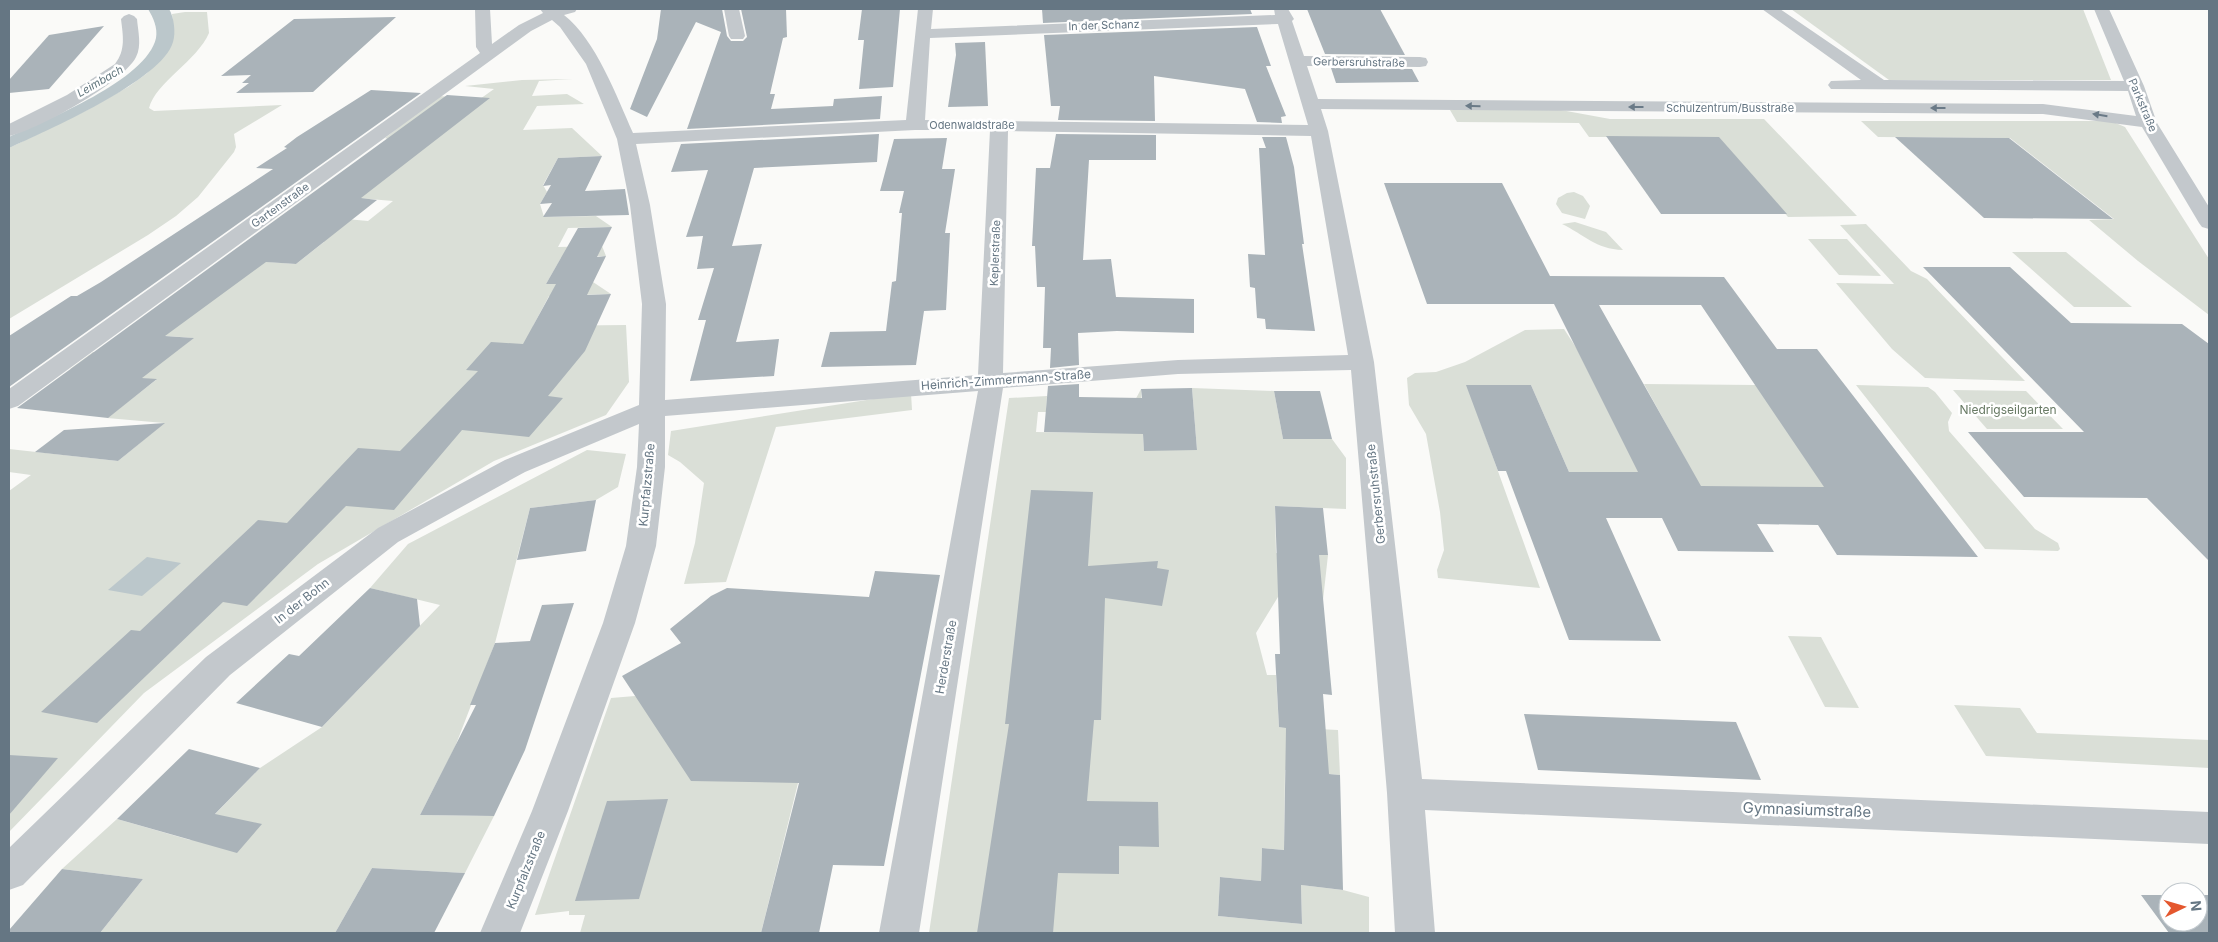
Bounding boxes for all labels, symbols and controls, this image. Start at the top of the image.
street label: In der Schanz [1068,17,1140,33]
street label: Gerbersruhstraße [1313,54,1405,70]
water label: Leimbach [74,62,126,100]
street label: Parkstraße [2126,76,2160,134]
street label: Schulzentrum/Busstraße [1666,101,1794,115]
one-way arrow [1465,102,1481,110]
one-way arrow [1627,103,1643,111]
one-way arrow [1930,104,1946,112]
one-way arrow [2092,110,2108,118]
street label: Odenwaldstraße [929,118,1015,132]
street label: Gartenstraße [248,179,312,231]
street label: Keplerstraße [987,220,1003,286]
street label: Heinrich-Zimmermann-Straße [920,366,1091,393]
park label: Niedrigseilgarten [1959,402,2057,417]
street label: Kurpfalzstraße [635,443,658,527]
street label: Gerbersruhstraße [1363,443,1388,545]
street label: In der Bohn [271,575,332,627]
street label: Herderstraße [932,619,959,695]
street label: Gymnasiumstraße [1742,798,1872,821]
street label: Kurpfalzstraße [503,828,548,911]
north arrow [2158,882,2208,932]
text: N [2188,900,2205,912]

